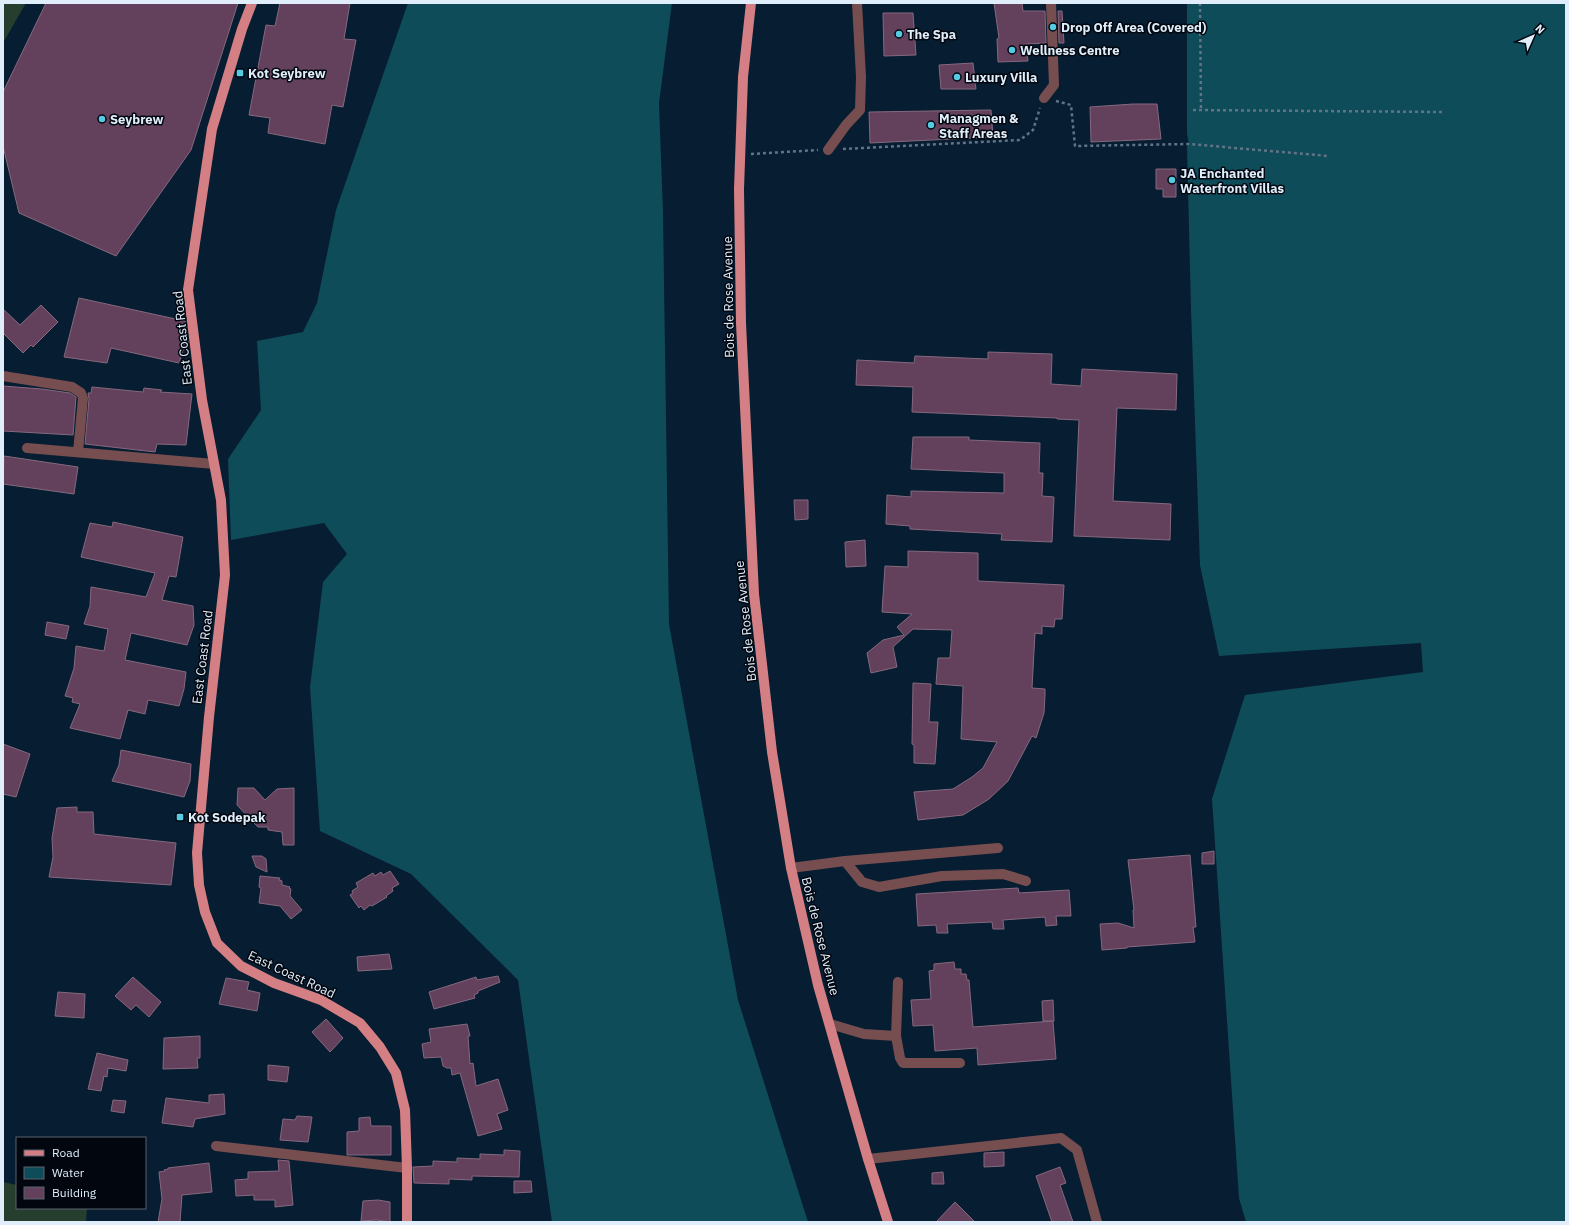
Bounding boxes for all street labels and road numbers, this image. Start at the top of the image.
street label: Bois de Rose Avenue [719,236,738,358]
street label: East Coast Road [169,290,196,386]
street label: Bois de Rose Avenue [731,560,760,682]
street label: East Coast Road [188,609,217,705]
street label: Bois de Rose Avenue [798,875,843,997]
street label: East Coast Road [245,947,338,1002]

